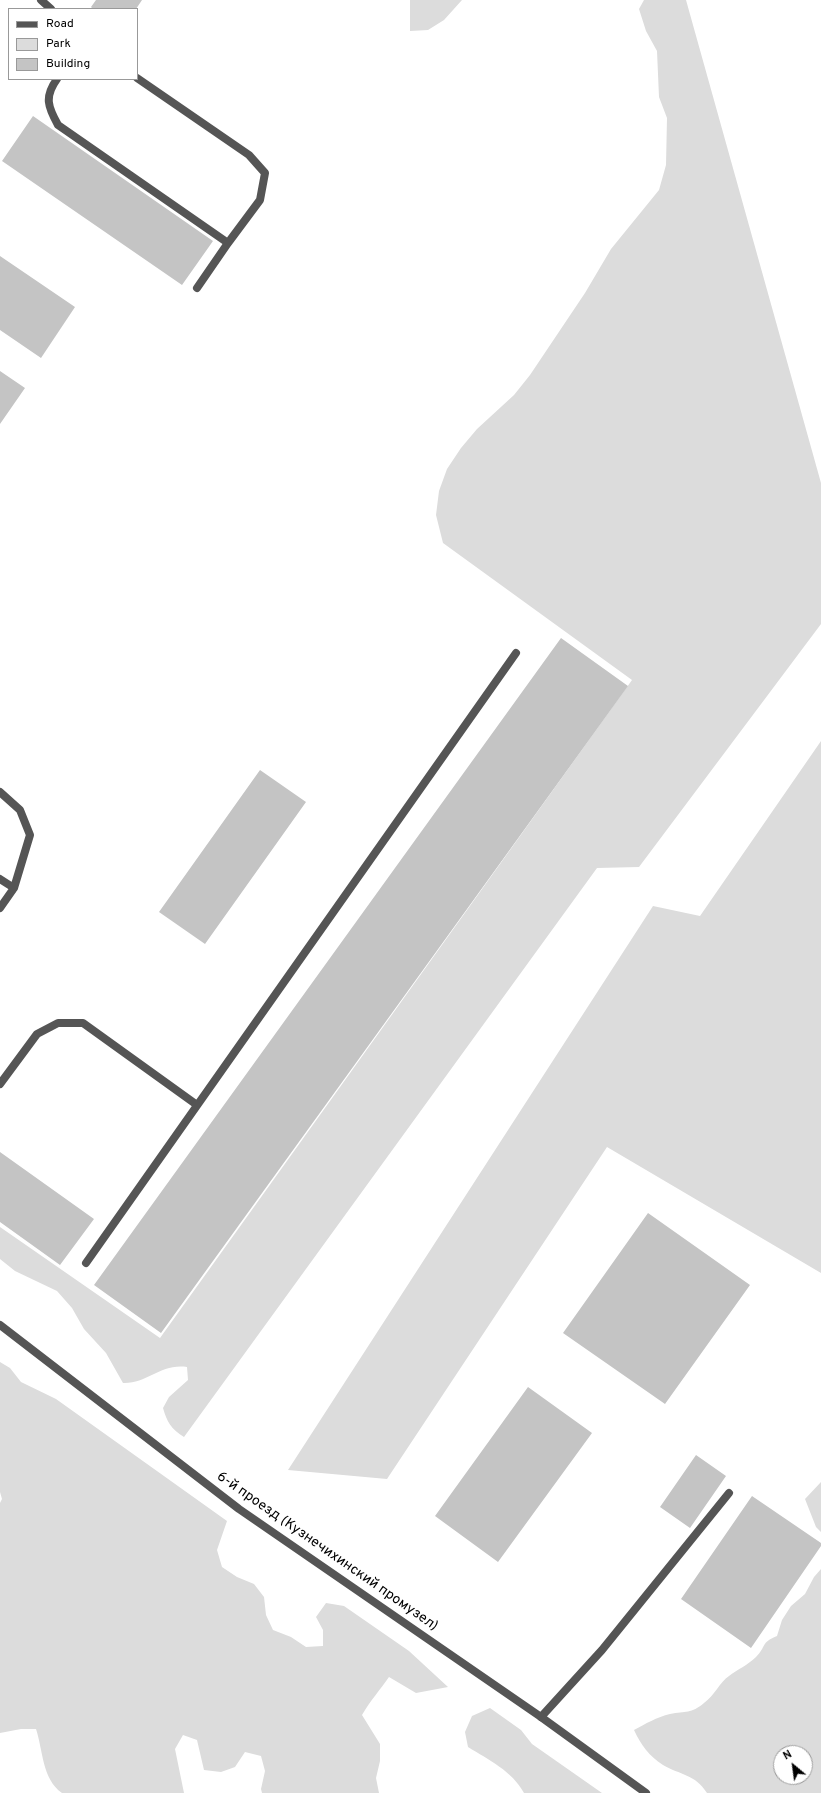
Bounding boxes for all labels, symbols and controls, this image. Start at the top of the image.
legend [8,8,138,80]
text: Road [46,16,74,32]
text: Park [46,36,71,52]
text: Building [46,56,90,72]
street label: 6-й проезд (Кузнечихинский промузел) [213,1469,441,1635]
north arrow [773,1745,813,1785]
text: N [781,1747,795,1763]

